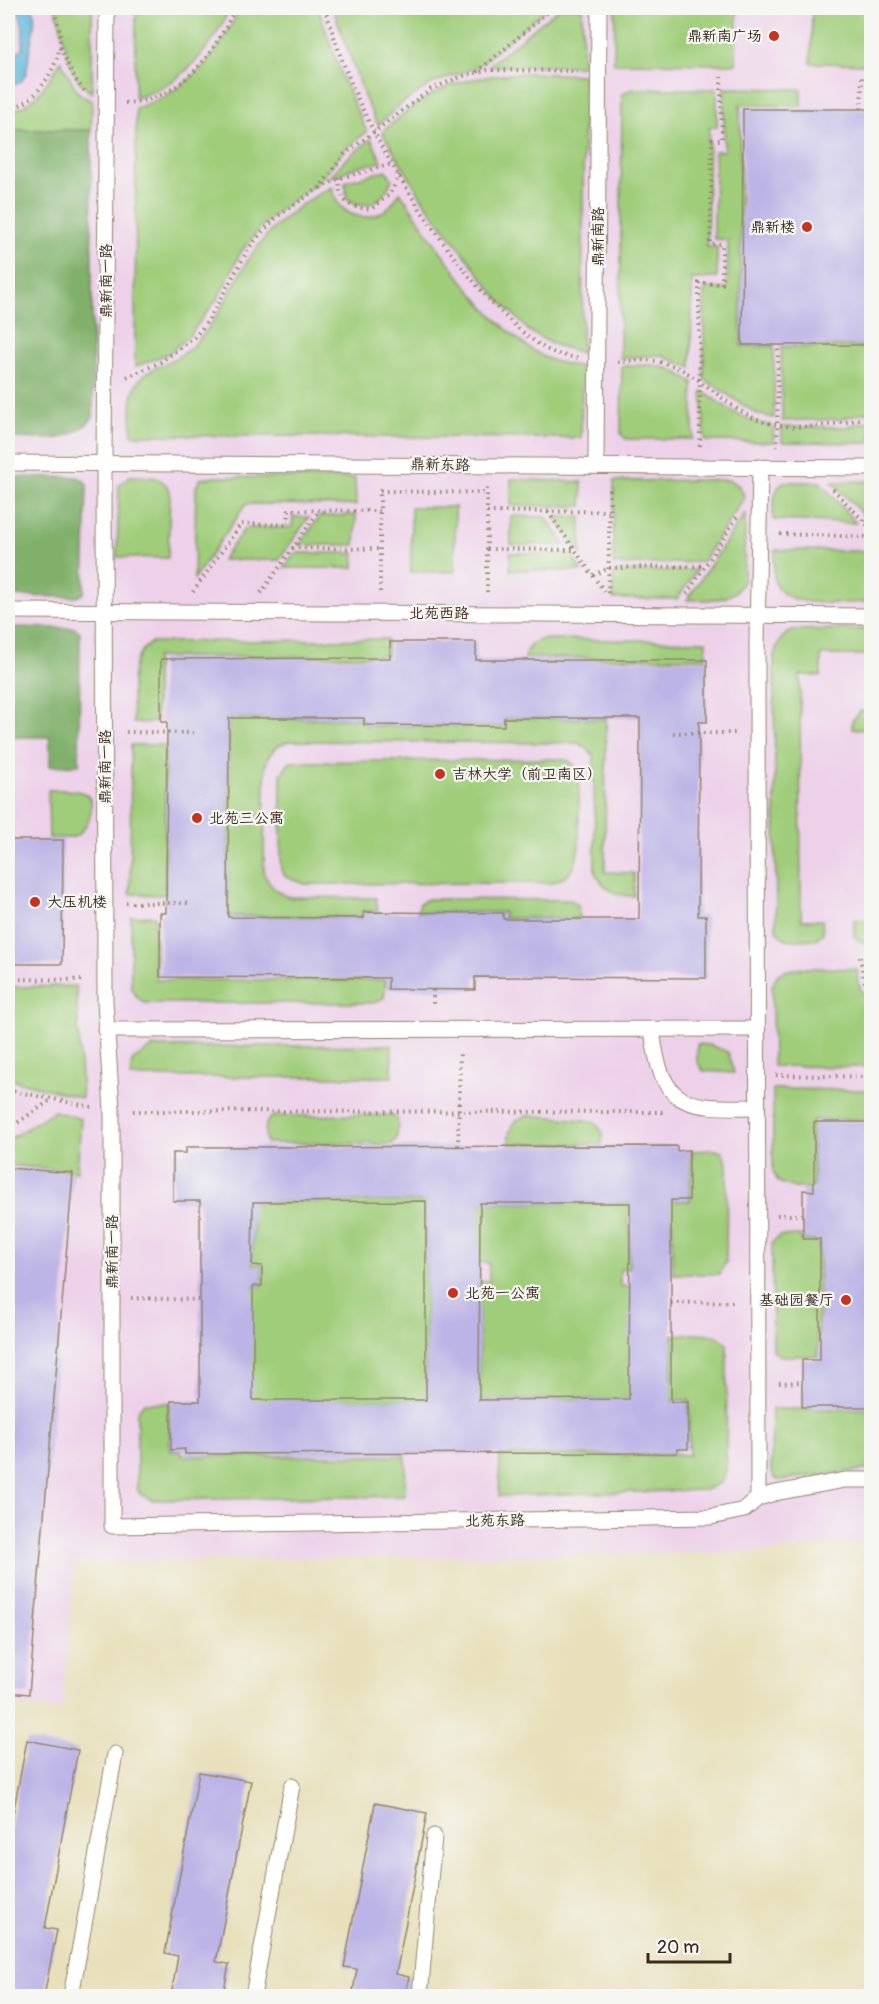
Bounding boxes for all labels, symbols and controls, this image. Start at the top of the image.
place label: 鼎新南广场 [687,27,762,46]
marker: 鼎新南广场 [767,29,781,43]
street label: 鼎新南路 [589,207,608,267]
place label: 鼎新楼 [750,218,795,237]
marker: 鼎新楼 [800,220,814,234]
street label: 鼎新南一路 [97,243,116,319]
street label: 鼎新东路 [410,455,470,475]
street label: 北苑西路 [409,604,469,623]
street label: 鼎新南一路 [96,729,115,805]
place label: 吉林大学（前卫南区） [452,765,602,784]
marker: 吉林大学（前卫南区） [433,767,447,781]
place label: 北苑三公寓 [209,809,284,828]
marker: 北苑三公寓 [190,811,204,825]
place label: 大压机楼 [47,893,107,912]
marker: 大压机楼 [28,895,42,909]
street label: 鼎新南一路 [103,1214,122,1290]
place label: 北苑一公寓 [465,1284,540,1303]
marker: 北苑一公寓 [446,1286,460,1300]
place label: 基础园餐厅 [759,1291,834,1310]
marker: 基础园餐厅 [839,1293,853,1307]
street label: 北苑东路 [465,1511,525,1531]
scale bar [648,1926,730,1964]
text: 20 m [657,1936,699,1959]

